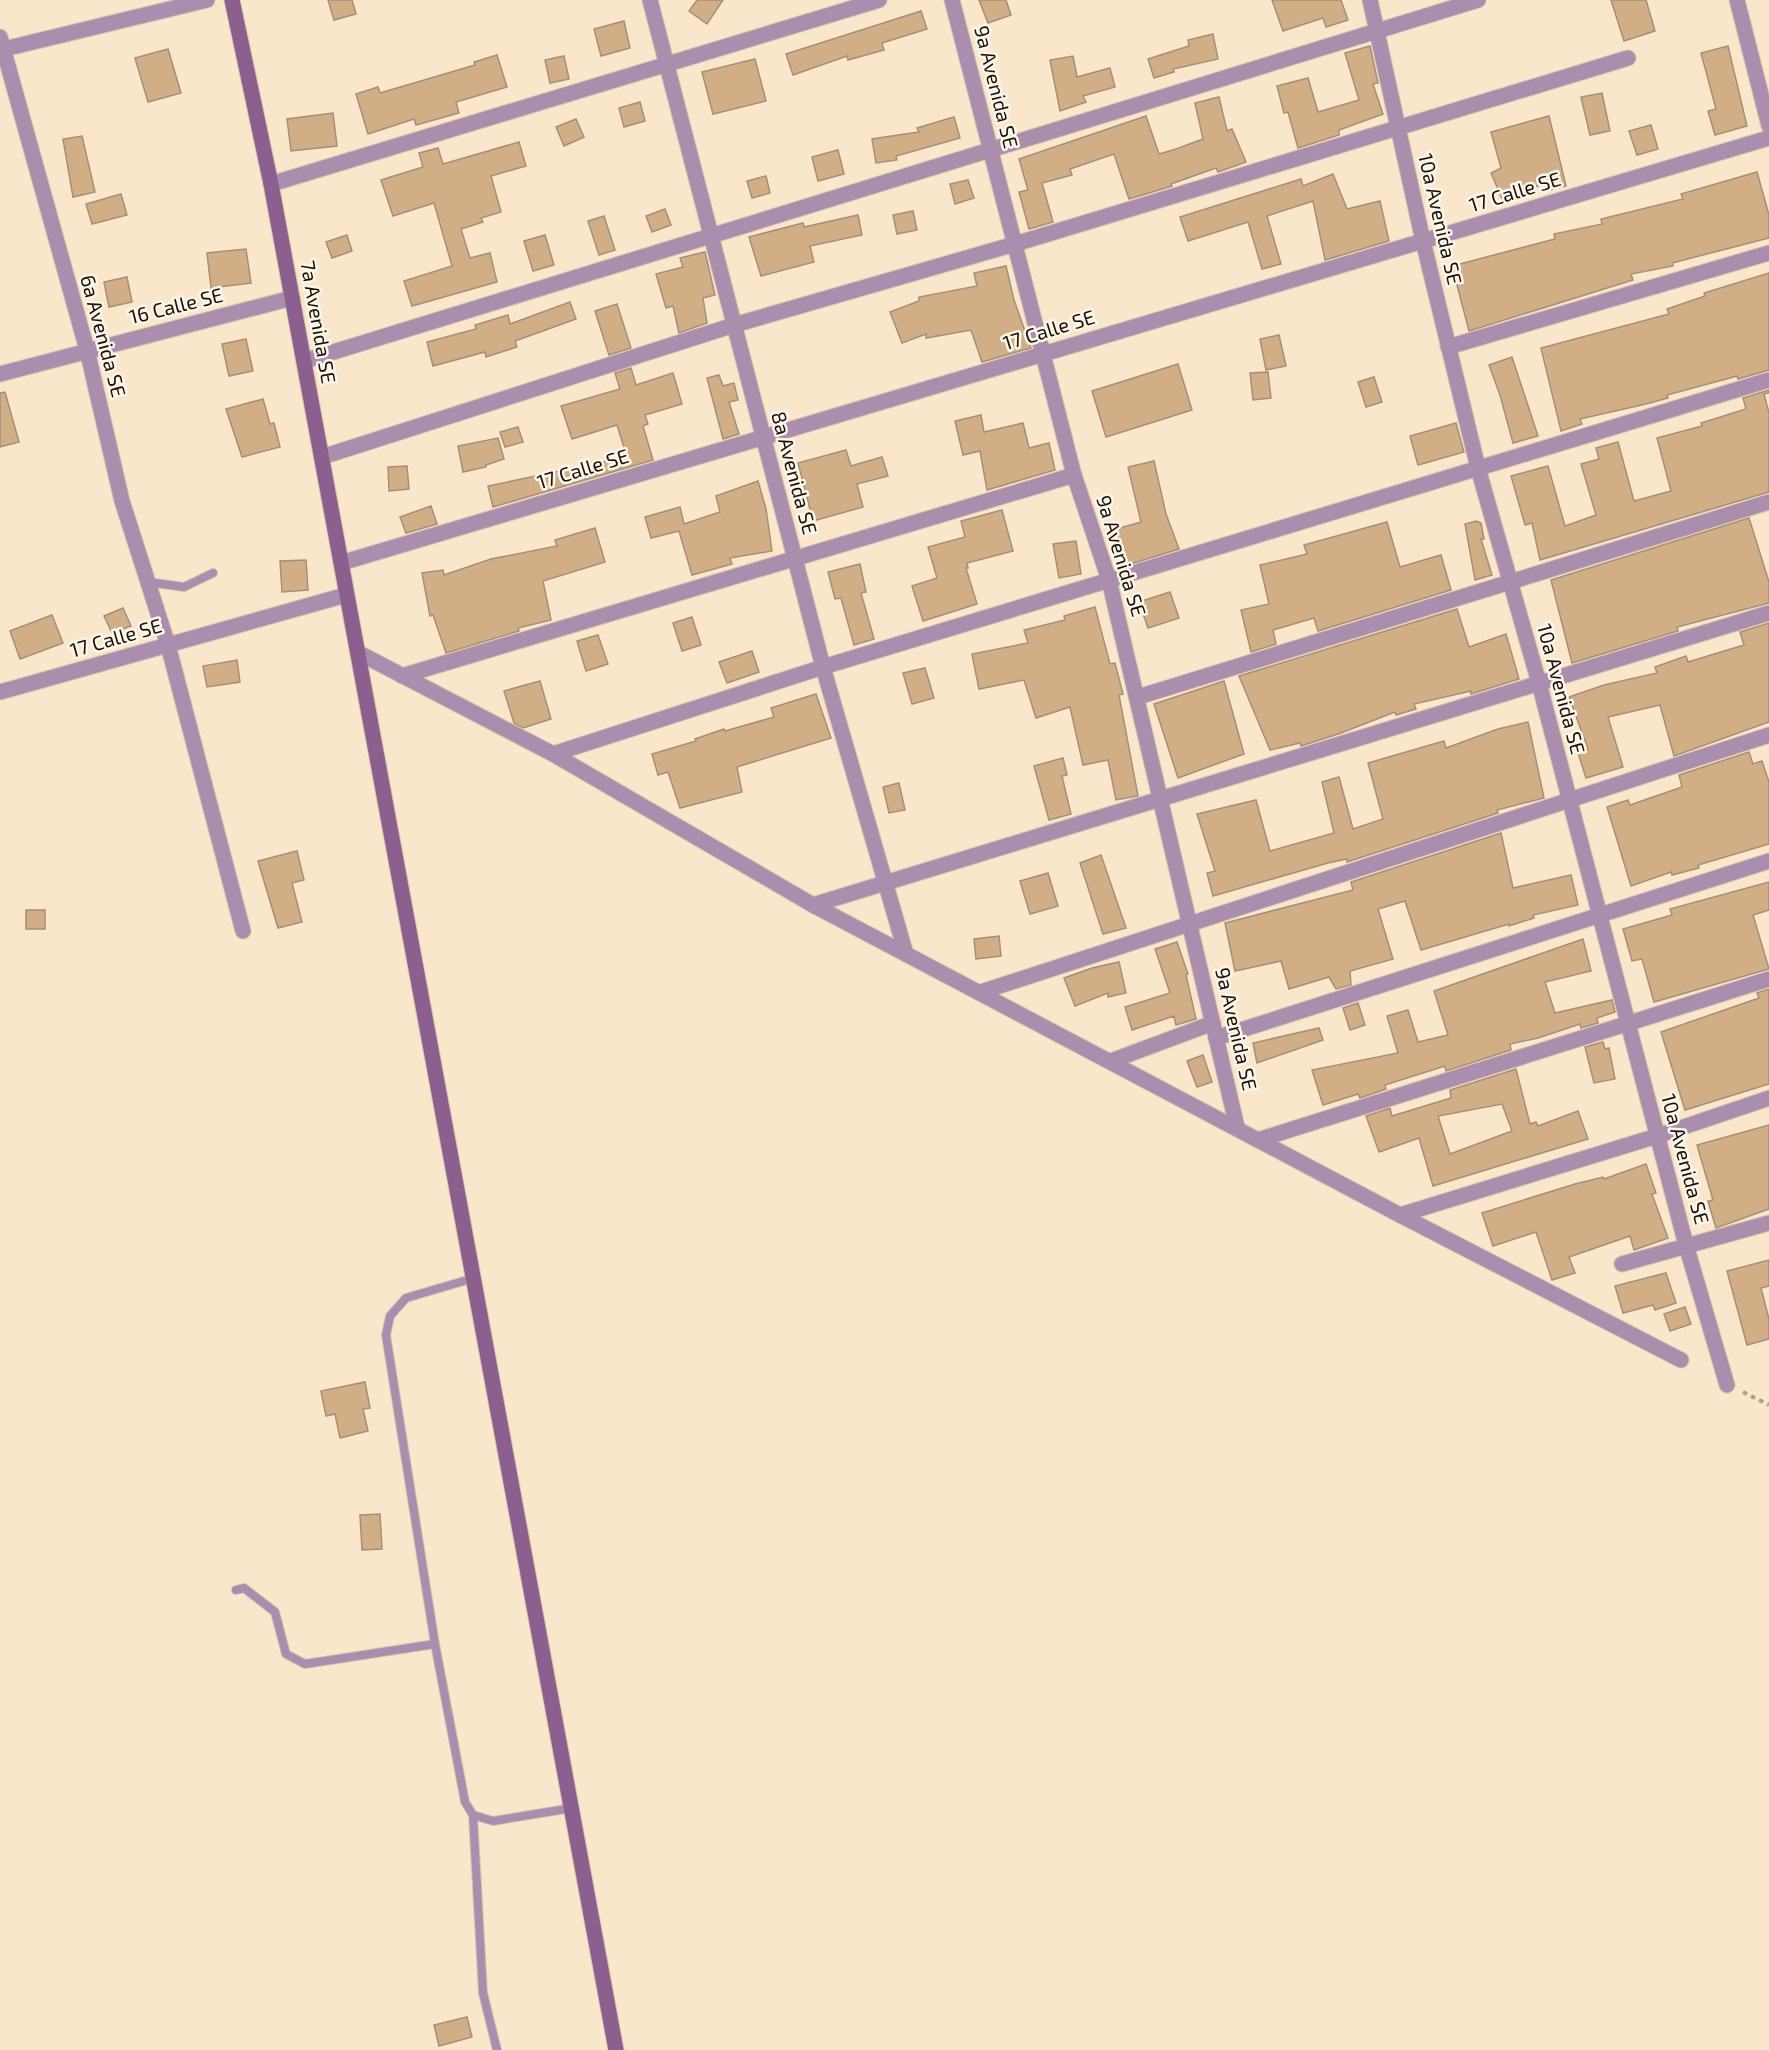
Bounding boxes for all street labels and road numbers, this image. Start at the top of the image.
street label: 9a Avenida SE [970,23,1024,151]
street label: 10a Avenida SE [1414,151,1468,287]
street label: 17 Calle SE [1466,166,1563,216]
street label: 7a Avenida SE [296,258,342,385]
street label: 6a Avenida SE [76,272,132,399]
street label: 16 Calle SE [126,282,225,328]
street label: 17 Calle SE [1000,304,1097,354]
street label: 8a Avenida SE [767,409,823,537]
street label: 17 Calle SE [534,443,631,493]
street label: 9a Avenida SE [1092,492,1152,619]
street label: 17 Calle SE [67,612,164,662]
street label: 10a Avenida SE [1533,621,1591,757]
street label: 9a Avenida SE [1211,965,1263,1093]
street label: 10a Avenida SE [1657,1091,1715,1227]

